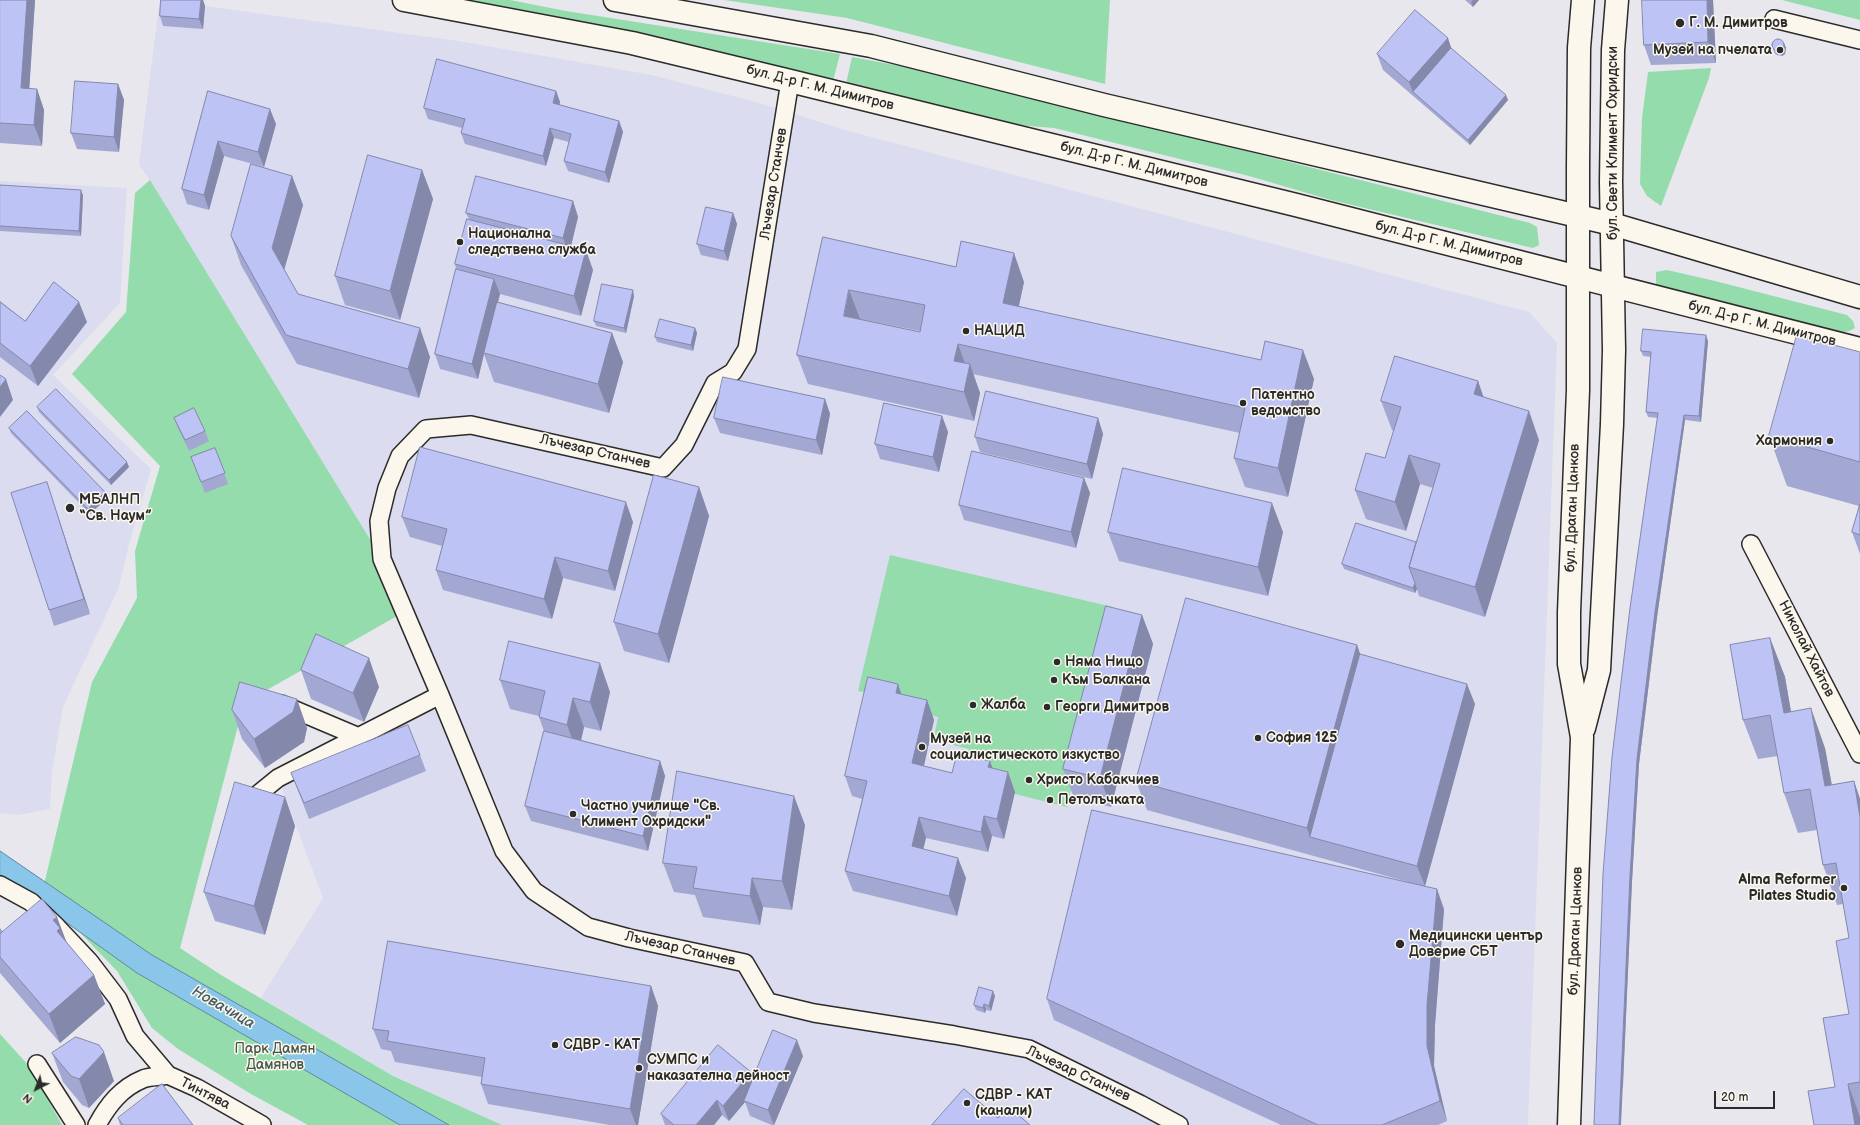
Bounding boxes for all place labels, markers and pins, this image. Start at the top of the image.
place label: Г. М. Димитров [1689,15,1788,31]
marker: Г. М. Димитров [1674,17,1686,29]
place label: Музей на пчелата [1653,42,1772,58]
marker: Музей на пчелата [1775,45,1785,55]
place label: Национална следствена служба [468,226,596,258]
marker: Национална следствена служба [455,237,465,247]
place label: НАЦИД [974,323,1025,339]
marker: НАЦИД [961,326,971,336]
place label: Патентно ведомство [1251,387,1321,420]
marker: Патентно ведомство [1238,398,1248,408]
place label: Хармония [1756,433,1822,449]
marker: Хармония [1825,436,1835,446]
place label: MБАЛНП “Св. Наум” [79,492,152,524]
marker: MБАЛНП “Св. Наум” [64,502,76,514]
place label: Няма Нищо [1065,654,1143,670]
marker: Няма Нищо [1052,657,1062,667]
place label: Към Балкана [1062,672,1150,688]
marker: Към Балкана [1049,675,1059,685]
place label: Жалба [981,697,1026,713]
place label: Георги Димитров [1055,699,1169,715]
marker: Жалба [968,700,978,710]
marker: Георги Димитров [1042,702,1052,712]
place label: София 125 [1266,730,1337,746]
place label: Музей на социалистическото изкуство [930,731,1120,764]
marker: София 125 [1253,733,1263,743]
marker: Музей на социалистическото изкуство [917,742,927,752]
place label: Христо Кабакчиев [1037,772,1159,788]
marker: Христо Кабакчиев [1024,775,1034,785]
place label: Петолъчката [1058,792,1144,808]
marker: Петолъчката [1045,795,1055,805]
place label: Частно училище "Св. Климент Охридски" [581,798,720,830]
marker: Частно училище "Св. Климент Охридски" [568,809,578,819]
place label: Alma Reformer Pilates Studio [1739,872,1836,904]
marker: Alma Reformer Pilates Studio [1839,883,1849,893]
place label: Медицински център Доверие СБТ [1409,928,1543,960]
marker: Медицински център Доверие СБТ [1394,938,1406,950]
place label: СДВР - КАТ [563,1037,640,1053]
marker: СДВР - КАТ [550,1040,560,1050]
place label: СУМПС и наказателна дейност [647,1052,789,1084]
marker: СУМПС и наказателна дейност [634,1063,644,1073]
place label: СДВР - КАТ (канали) [975,1087,1052,1120]
marker: СДВР - КАТ (канали) [962,1098,972,1108]

